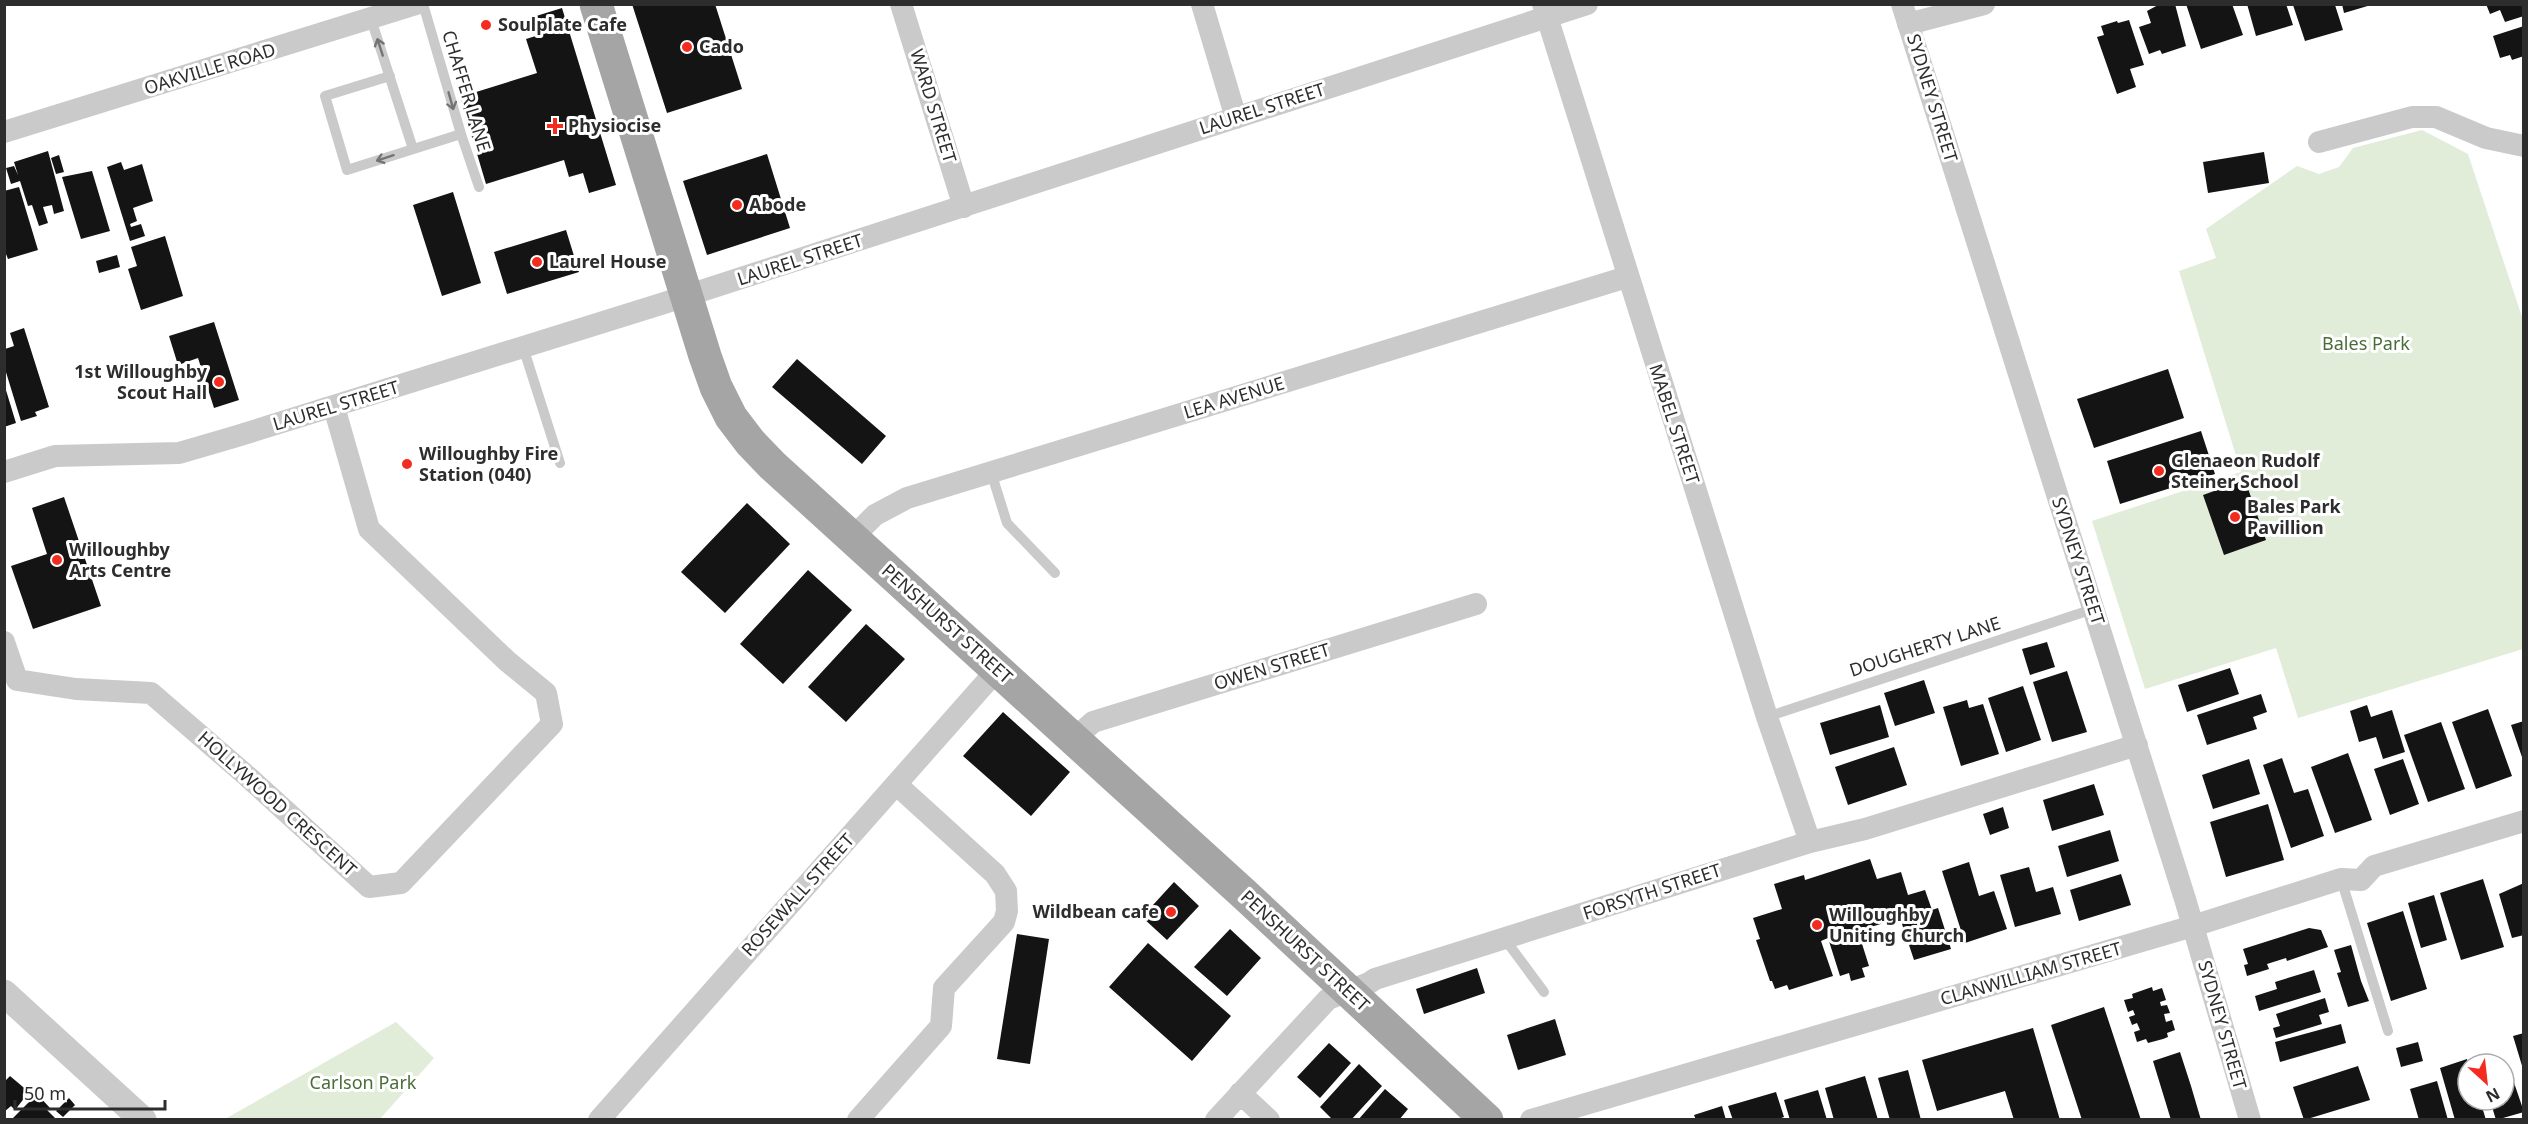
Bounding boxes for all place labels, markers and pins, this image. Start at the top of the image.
place label: Soulplate Cafe [498,12,627,36]
marker: Soulplate Cafe [479,18,493,32]
place label: Cado [699,34,744,58]
marker: Cado [680,40,694,54]
place label: Physiocise [568,113,661,137]
marker: Physiocise [546,117,564,135]
place label: Abode [749,192,806,216]
marker: Abode [730,198,744,212]
place label: Laurel House [549,249,667,273]
marker: Laurel House [530,255,544,269]
place label: 1st Willoughby Scout Hall [74,359,208,404]
marker: 1st Willoughby Scout Hall [212,375,226,389]
place label: Willoughby Fire Station (040) [419,441,558,486]
place label: Glenaeon Rudolf Steiner School [2171,448,2320,493]
marker: Willoughby Fire Station (040) [400,457,414,471]
marker: Glenaeon Rudolf Steiner School [2152,464,2166,478]
place label: Bales Park Pavillion [2247,494,2342,539]
marker: Bales Park Pavillion [2228,510,2242,524]
place label: Willoughby Arts Centre [69,537,171,582]
marker: Willoughby Arts Centre [50,553,64,567]
place label: Wildbean cafe [1032,899,1159,923]
place label: Willoughby Uniting Church [1829,902,1964,947]
marker: Wildbean cafe [1164,905,1178,919]
marker: Willoughby Uniting Church [1810,918,1824,932]

